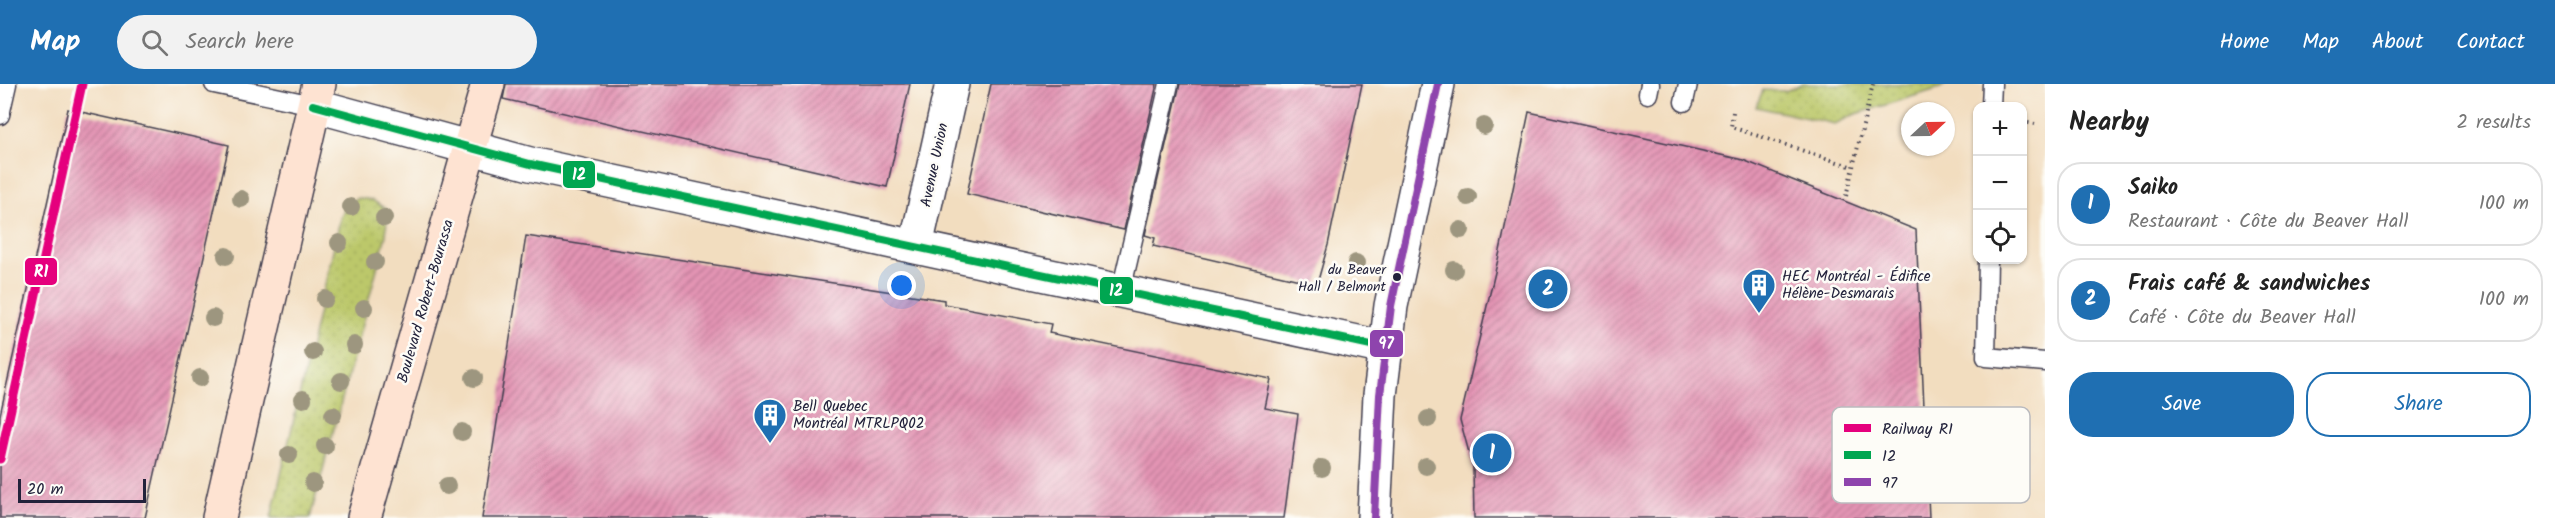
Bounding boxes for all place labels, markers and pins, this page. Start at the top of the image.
place label: du Beaver Hall / Belmont [1298,259,1387,298]
place label: HEC Montréal - Édifice Hélène-Desmarais [1782,265,1931,306]
pin: 2 [1528,266,1568,312]
building icon: HEC Montréal - Édifice Hélène-Desmarais [1741,267,1777,314]
marker: du Beaver Hall / Belmont [1391,271,1403,283]
place label: Bell Quebec Montréal MTRLPQ02 [793,395,924,436]
building icon: Bell Quebec Montréal MTRLPQ02 [752,397,788,444]
pin: 1 [1472,430,1512,476]

